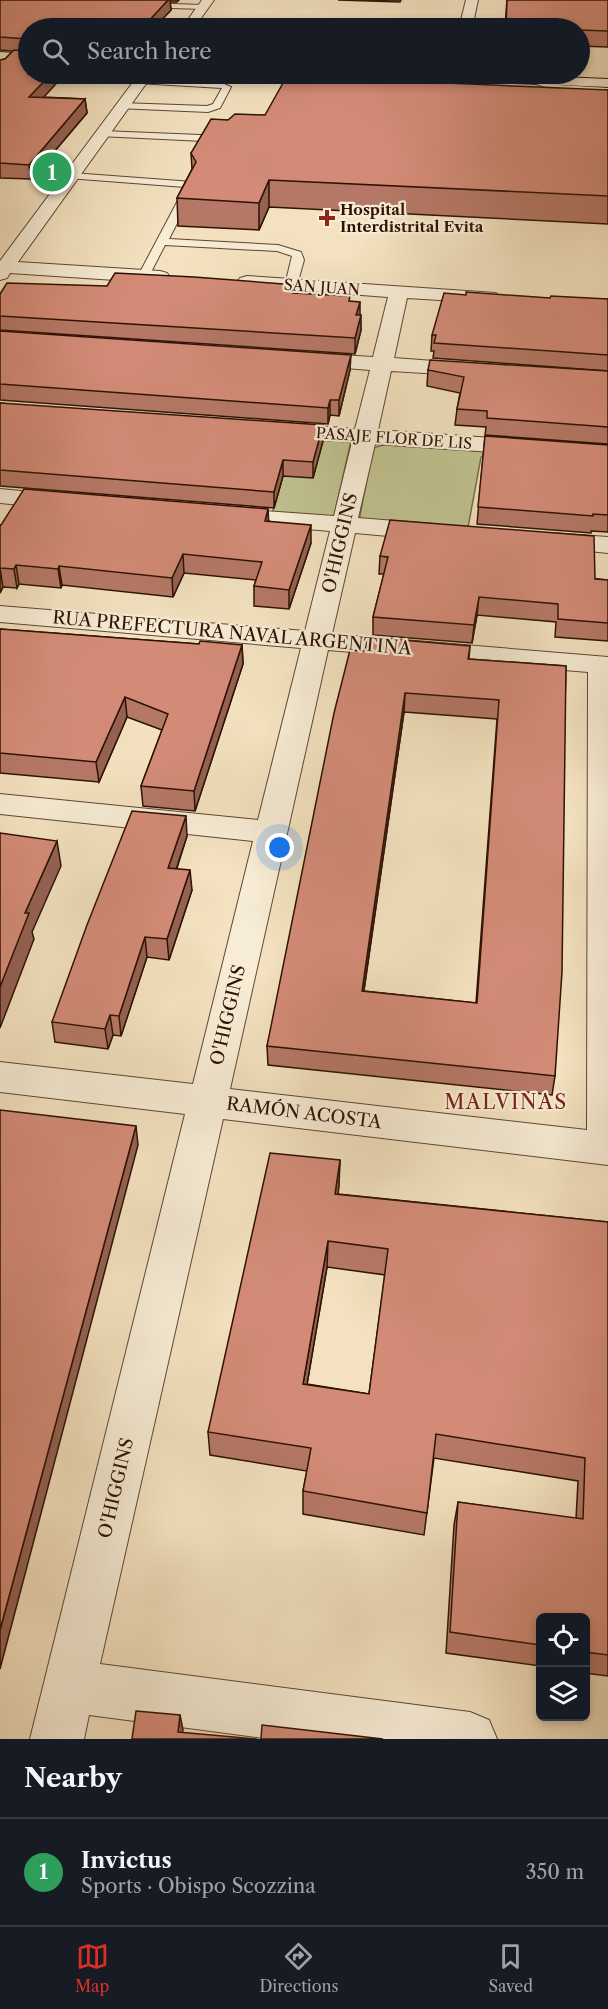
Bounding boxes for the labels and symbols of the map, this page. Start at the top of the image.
pin: 1 [32,150,72,195]
place label: Hospital Interdistrital Evita [340,200,484,236]
marker: Hospital Interdistrital Evita [318,209,336,227]
street label: SAN JUAN [283,275,361,299]
street label: PASAJE FLOR DE LIS [315,423,473,453]
street label: O'HIGGINS [318,491,362,595]
street label: RUA PREFECTURA NAVAL ARGENTINA [52,606,413,660]
your location [265,833,294,862]
street label: O'HIGGINS [206,963,250,1067]
district label: MALVINAS [444,1090,568,1114]
street label: RAMÓN ACOSTA [225,1092,384,1134]
street label: O'HIGGINS [94,1436,138,1540]

